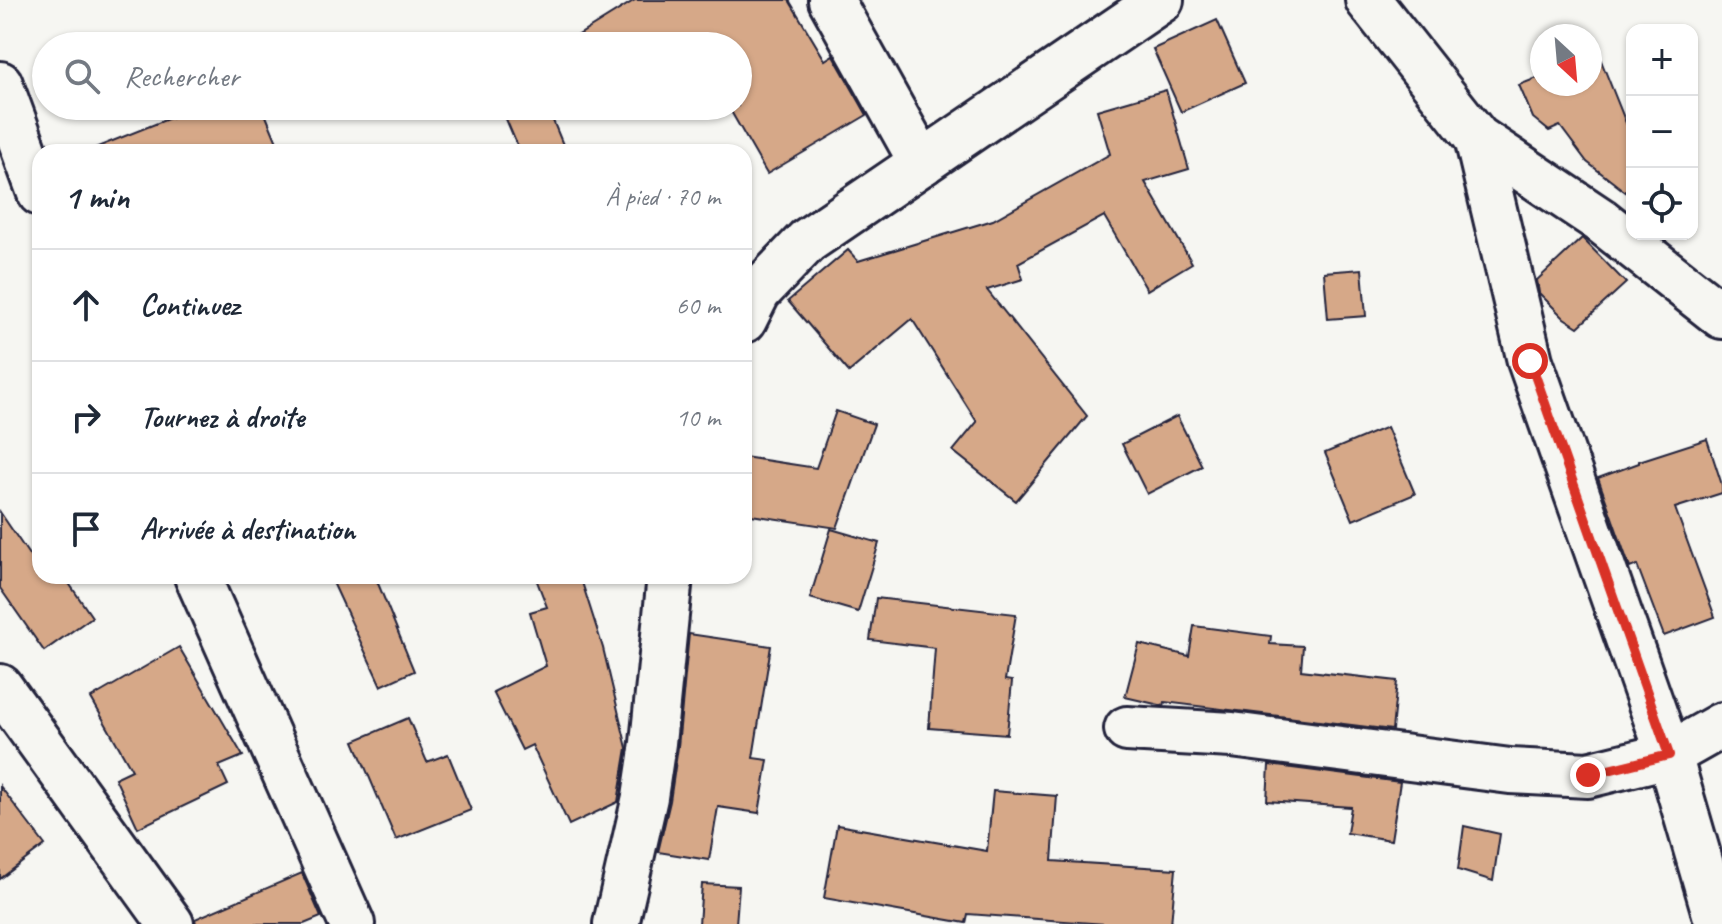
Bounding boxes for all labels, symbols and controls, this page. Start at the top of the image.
north arrow [1530,24,1602,96]
map controls [1626,24,1698,240]
button: + [1626,24,1698,96]
search box [32,32,752,120]
icon: search [60,54,104,98]
text: Rechercher [124,57,239,95]
button: − [1626,96,1698,168]
button: locate [1626,168,1698,240]
text: 1 min [64,175,129,218]
text: À pied · 70 m [606,180,720,213]
icon: ahead [64,283,108,327]
text: Continuez [140,286,239,324]
text: 60 m [676,289,720,322]
route start [1512,343,1548,379]
icon: right [64,395,108,439]
text: Tournez à droite [140,398,304,436]
text: 10 m [676,401,720,434]
icon: arrive [64,507,108,551]
text: Arrivée à destination [140,510,355,548]
route end [1570,757,1606,793]

